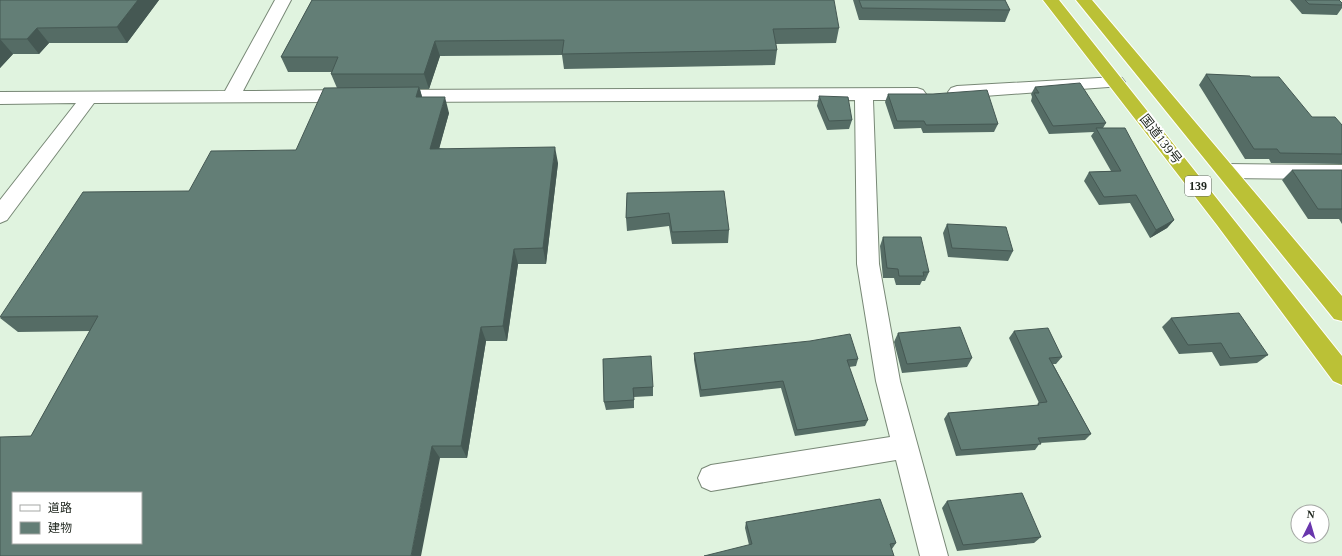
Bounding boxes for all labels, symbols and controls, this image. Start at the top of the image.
street label: 国道139号 [1137,111,1185,167]
road number: 139 [1185,176,1211,196]
legend [12,492,142,544]
text: 道路 [48,501,72,515]
north arrow [1290,504,1330,544]
text: N [1306,508,1315,520]
text: 建物 [48,521,72,535]

